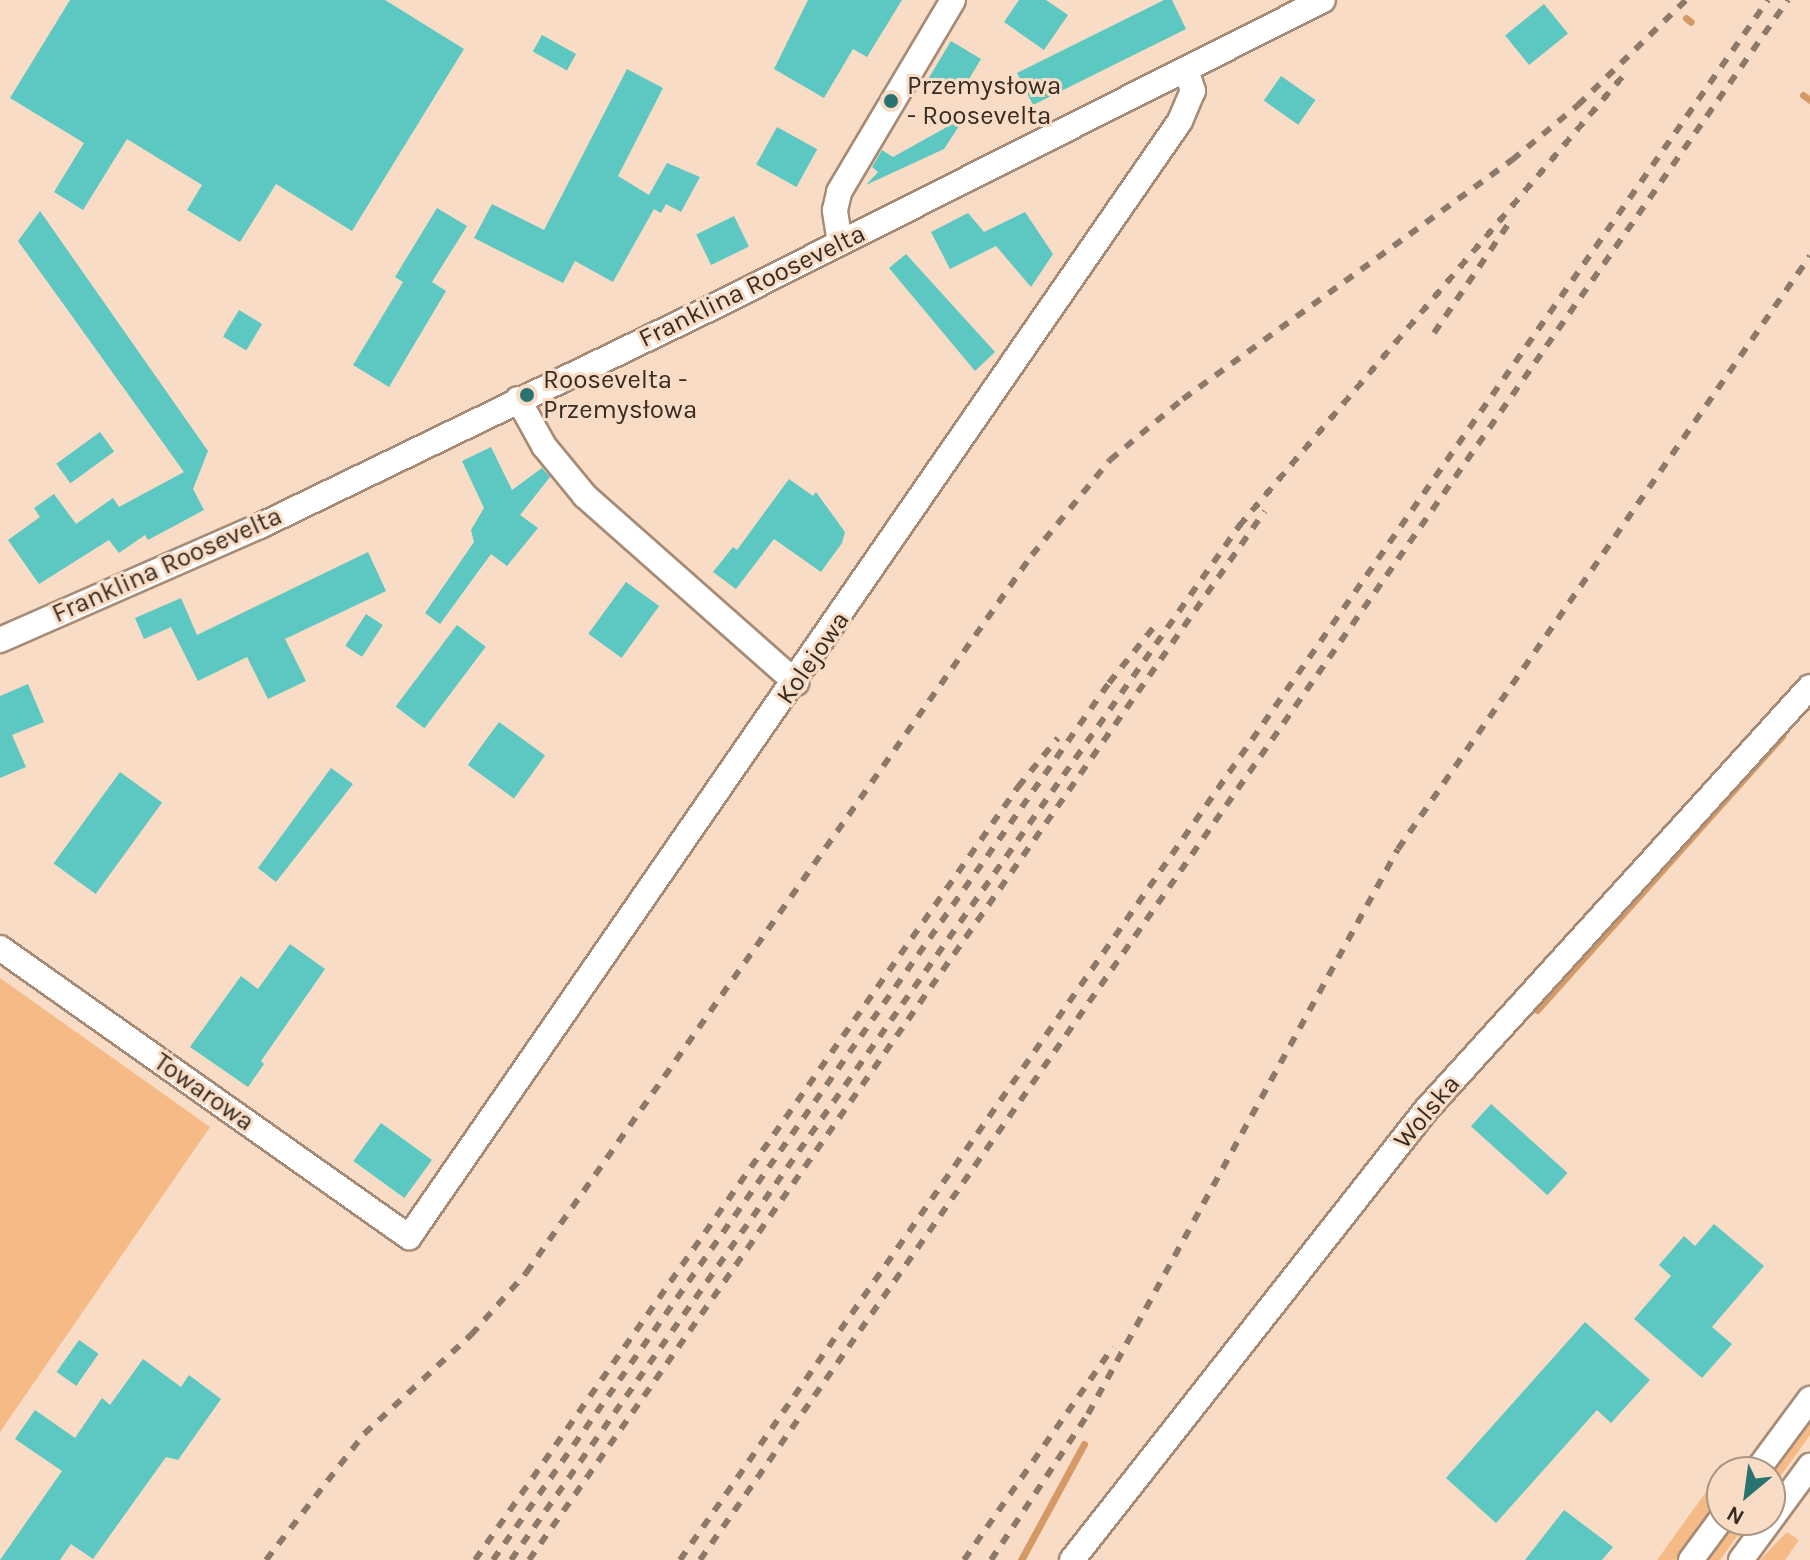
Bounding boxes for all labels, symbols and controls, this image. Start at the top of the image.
place label: Przemysłowa - Roosevelta [907,70,1061,132]
marker: Przemysłowa - Roosevelta [882,92,900,110]
street label: Franklina Roosevelta [634,218,870,354]
place label: Roosevelta - Przemysłowa [543,364,697,426]
marker: Roosevelta - Przemysłowa [518,386,536,404]
street label: Franklina Roosevelta [47,500,287,630]
street label: Kolejowa [770,606,856,710]
street label: Towarowa [148,1046,260,1138]
street label: Wolska [1387,1069,1467,1155]
north arrow [1706,1456,1786,1536]
text: N [1722,1500,1749,1530]

